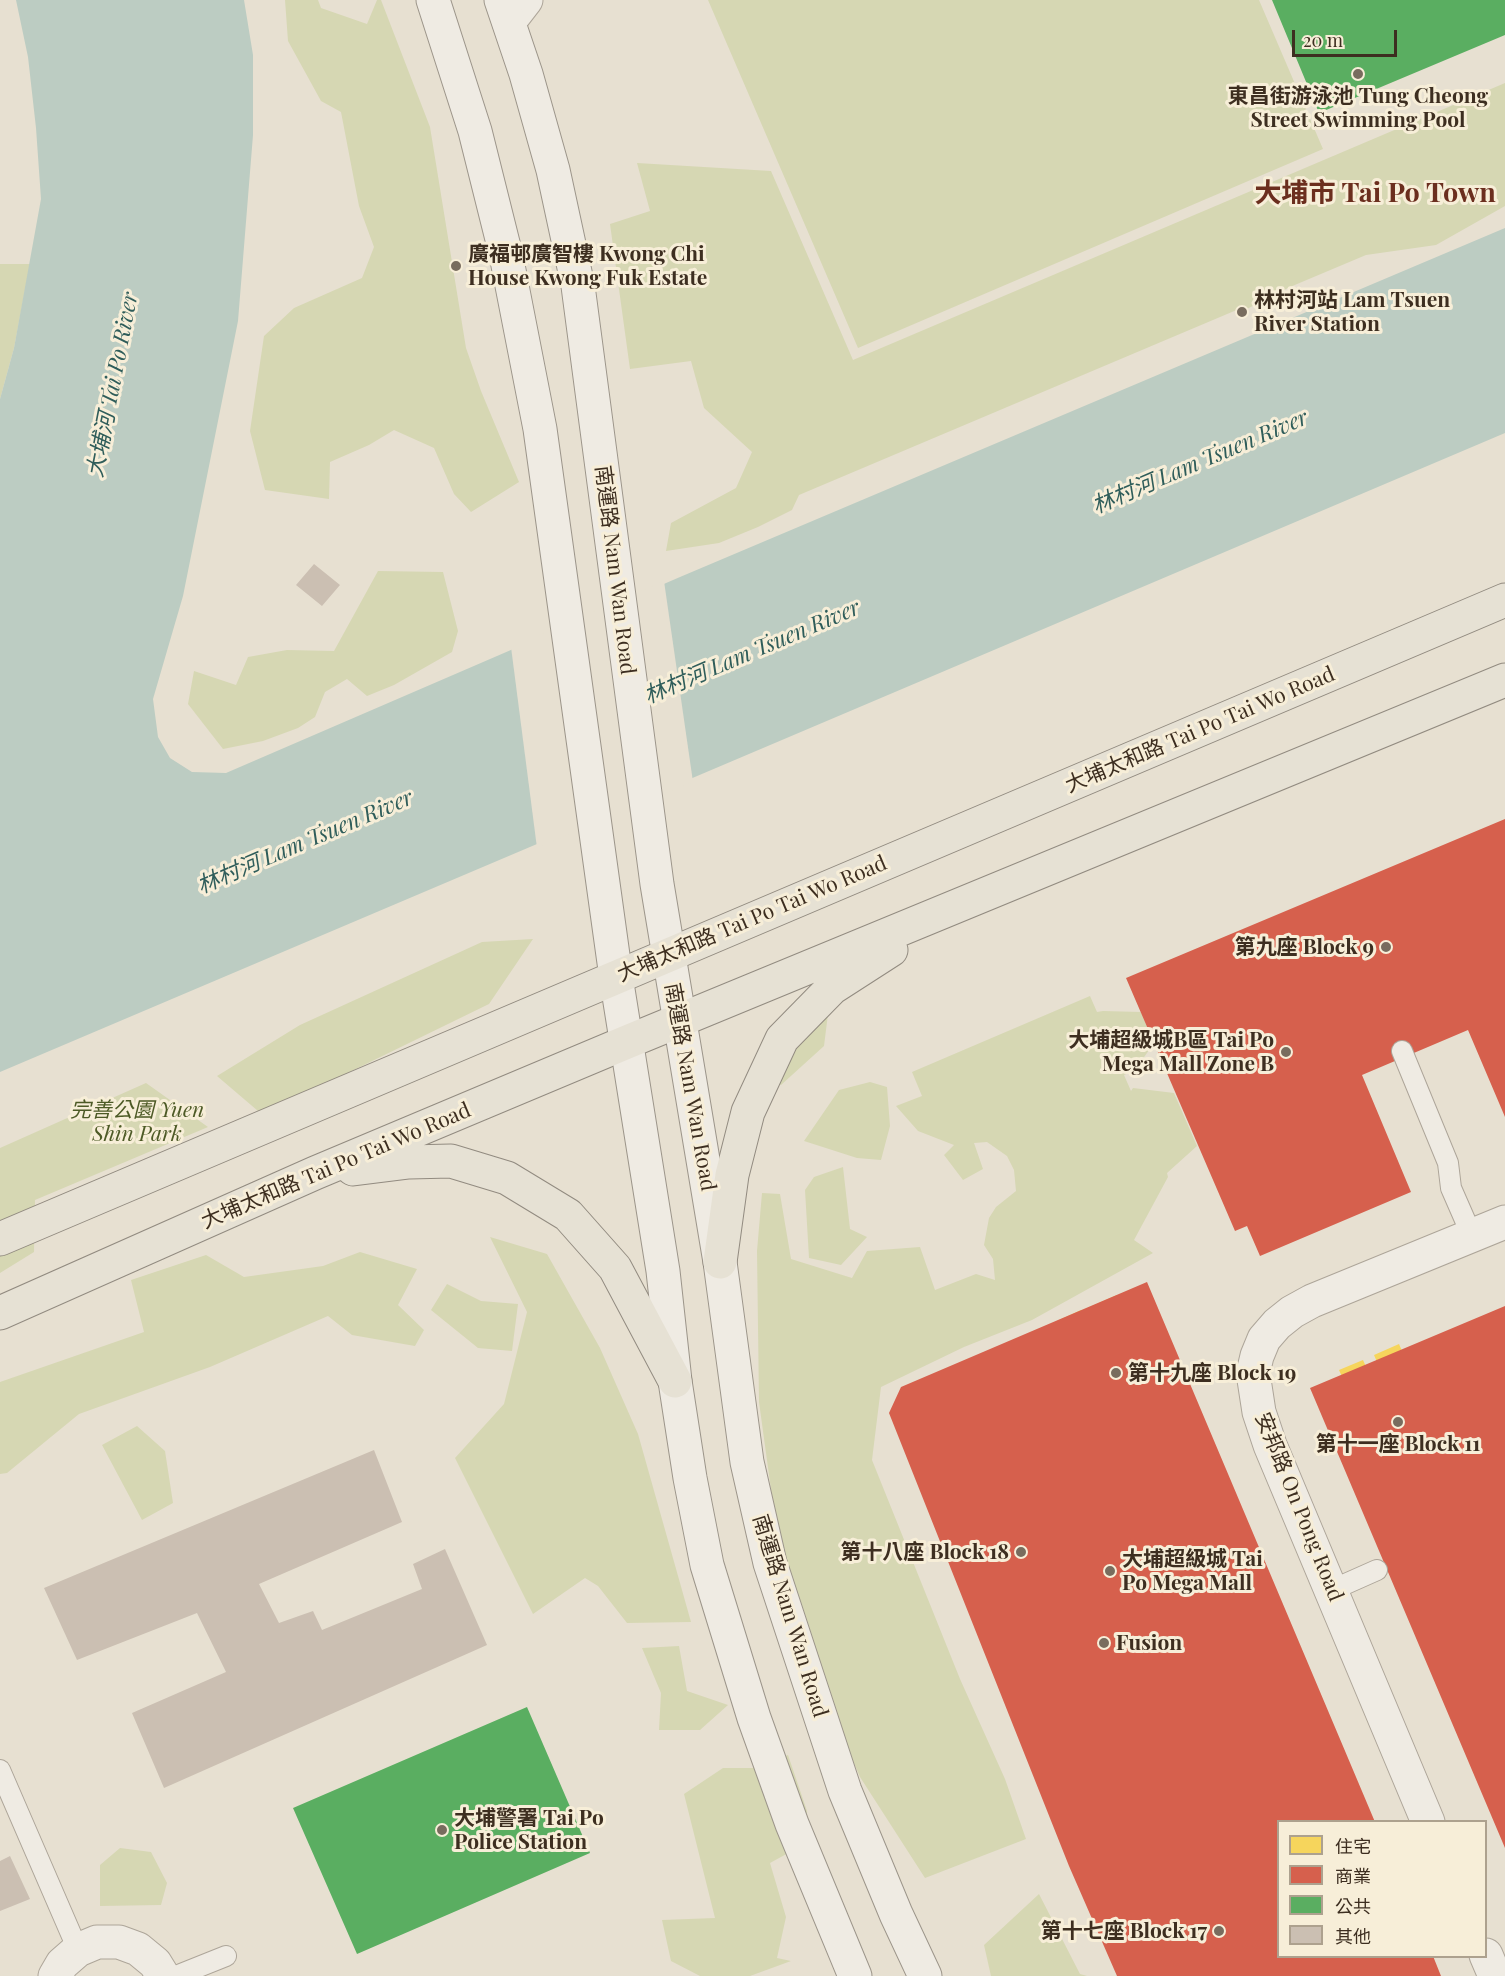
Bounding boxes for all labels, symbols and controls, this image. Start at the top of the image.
scale bar [1295,18,1400,56]
text: 20 m [1303,28,1343,52]
marker: 東昌街游泳池 Tung Cheong Street Swimming Pool [1351,67,1365,81]
place label: 東昌街游泳池 Tung Cheong Street Swimming Pool [1228,83,1488,133]
district label: 大埔市 Tai Po Town [1254,178,1496,210]
place label: 廣福邨廣智樓 Kwong Chi House Kwong Fuk Estate [468,241,707,291]
marker: 廣福邨廣智樓 Kwong Chi House Kwong Fuk Estate [449,259,463,273]
place label: 林村河站 Lam Tsuen River Station [1254,287,1450,337]
water label: 大埔河 Tai Po River [82,290,144,480]
marker: 林村河站 Lam Tsuen River Station [1235,305,1249,319]
water label: 林村河 Lam Tsuen River [1088,405,1312,519]
street label: 南運路 Nam Wan Road [590,464,640,676]
water label: 林村河 Lam Tsuen River [640,595,864,709]
street label: 大埔太和路 Tai Po Tai Wo Road [1061,662,1339,798]
water label: 林村河 Lam Tsuen River [193,785,417,899]
street label: 大埔太和路 Tai Po Tai Wo Road [613,851,891,987]
place label: 第九座 Block 9 [1235,934,1374,960]
marker: 第九座 Block 9 [1379,940,1393,954]
street label: 南運路 Nam Wan Road [659,981,721,1193]
place label: 大埔超級城B區 Tai Po Mega Mall Zone B [1068,1027,1274,1077]
marker: 大埔超級城B區 Tai Po Mega Mall Zone B [1279,1045,1293,1059]
park label: 完善公園 Yuen Shin Park [70,1097,204,1147]
street label: 大埔太和路 Tai Po Tai Wo Road [197,1098,475,1234]
place label: 第十九座 Block 19 [1128,1360,1296,1386]
marker: 第十九座 Block 19 [1109,1366,1123,1380]
street label: 安邦路 On Pong Road [1250,1409,1348,1605]
marker: 第十一座 Block 11 [1391,1415,1405,1429]
place label: 第十一座 Block 11 [1316,1431,1480,1457]
street label: 南運路 Nam Wan Road [747,1511,833,1721]
place label: 第十八座 Block 18 [841,1539,1009,1565]
marker: 第十八座 Block 18 [1014,1545,1028,1559]
place label: 大埔超級城 Tai Po Mega Mall [1122,1546,1263,1596]
marker: 大埔超級城 Tai Po Mega Mall [1103,1564,1117,1578]
place label: Fusion [1116,1630,1182,1656]
marker: Fusion [1097,1636,1111,1650]
place label: 大埔警署 Tai Po Police Station [454,1805,604,1855]
legend [1277,1820,1487,1958]
marker: 大埔警署 Tai Po Police Station [435,1823,449,1837]
text: 住宅 [1335,1834,1371,1858]
text: 商業 [1335,1864,1371,1888]
text: 公共 [1335,1894,1371,1918]
place label: 第十七座 Block 17 [1041,1918,1207,1944]
marker: 第十七座 Block 17 [1212,1924,1226,1938]
text: 其他 [1335,1924,1371,1948]

